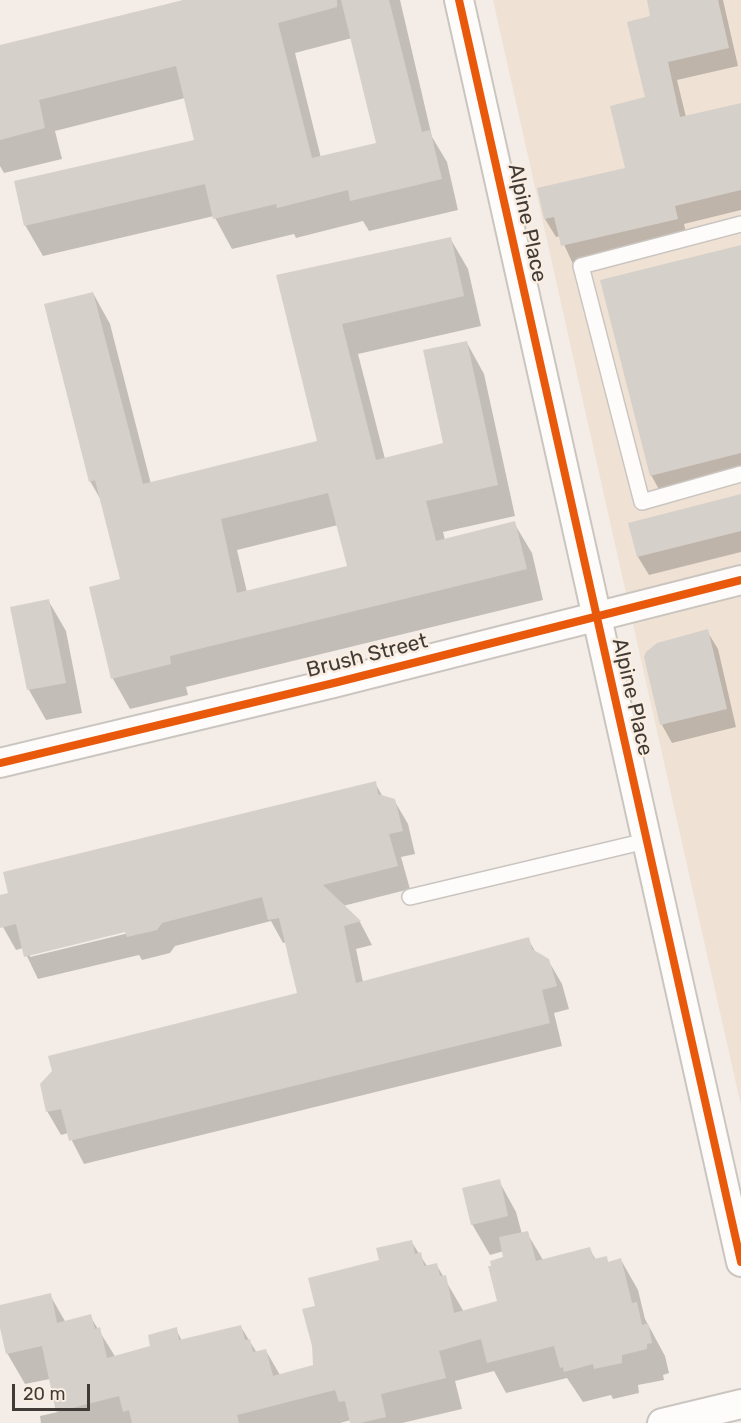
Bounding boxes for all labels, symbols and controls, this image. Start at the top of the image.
street label: Alpine Place [502,162,552,284]
street label: Brush Street [304,629,430,683]
street label: Alpine Place [606,636,658,758]
scale bar [15,1372,93,1410]
text: 20 m [23,1383,65,1405]

